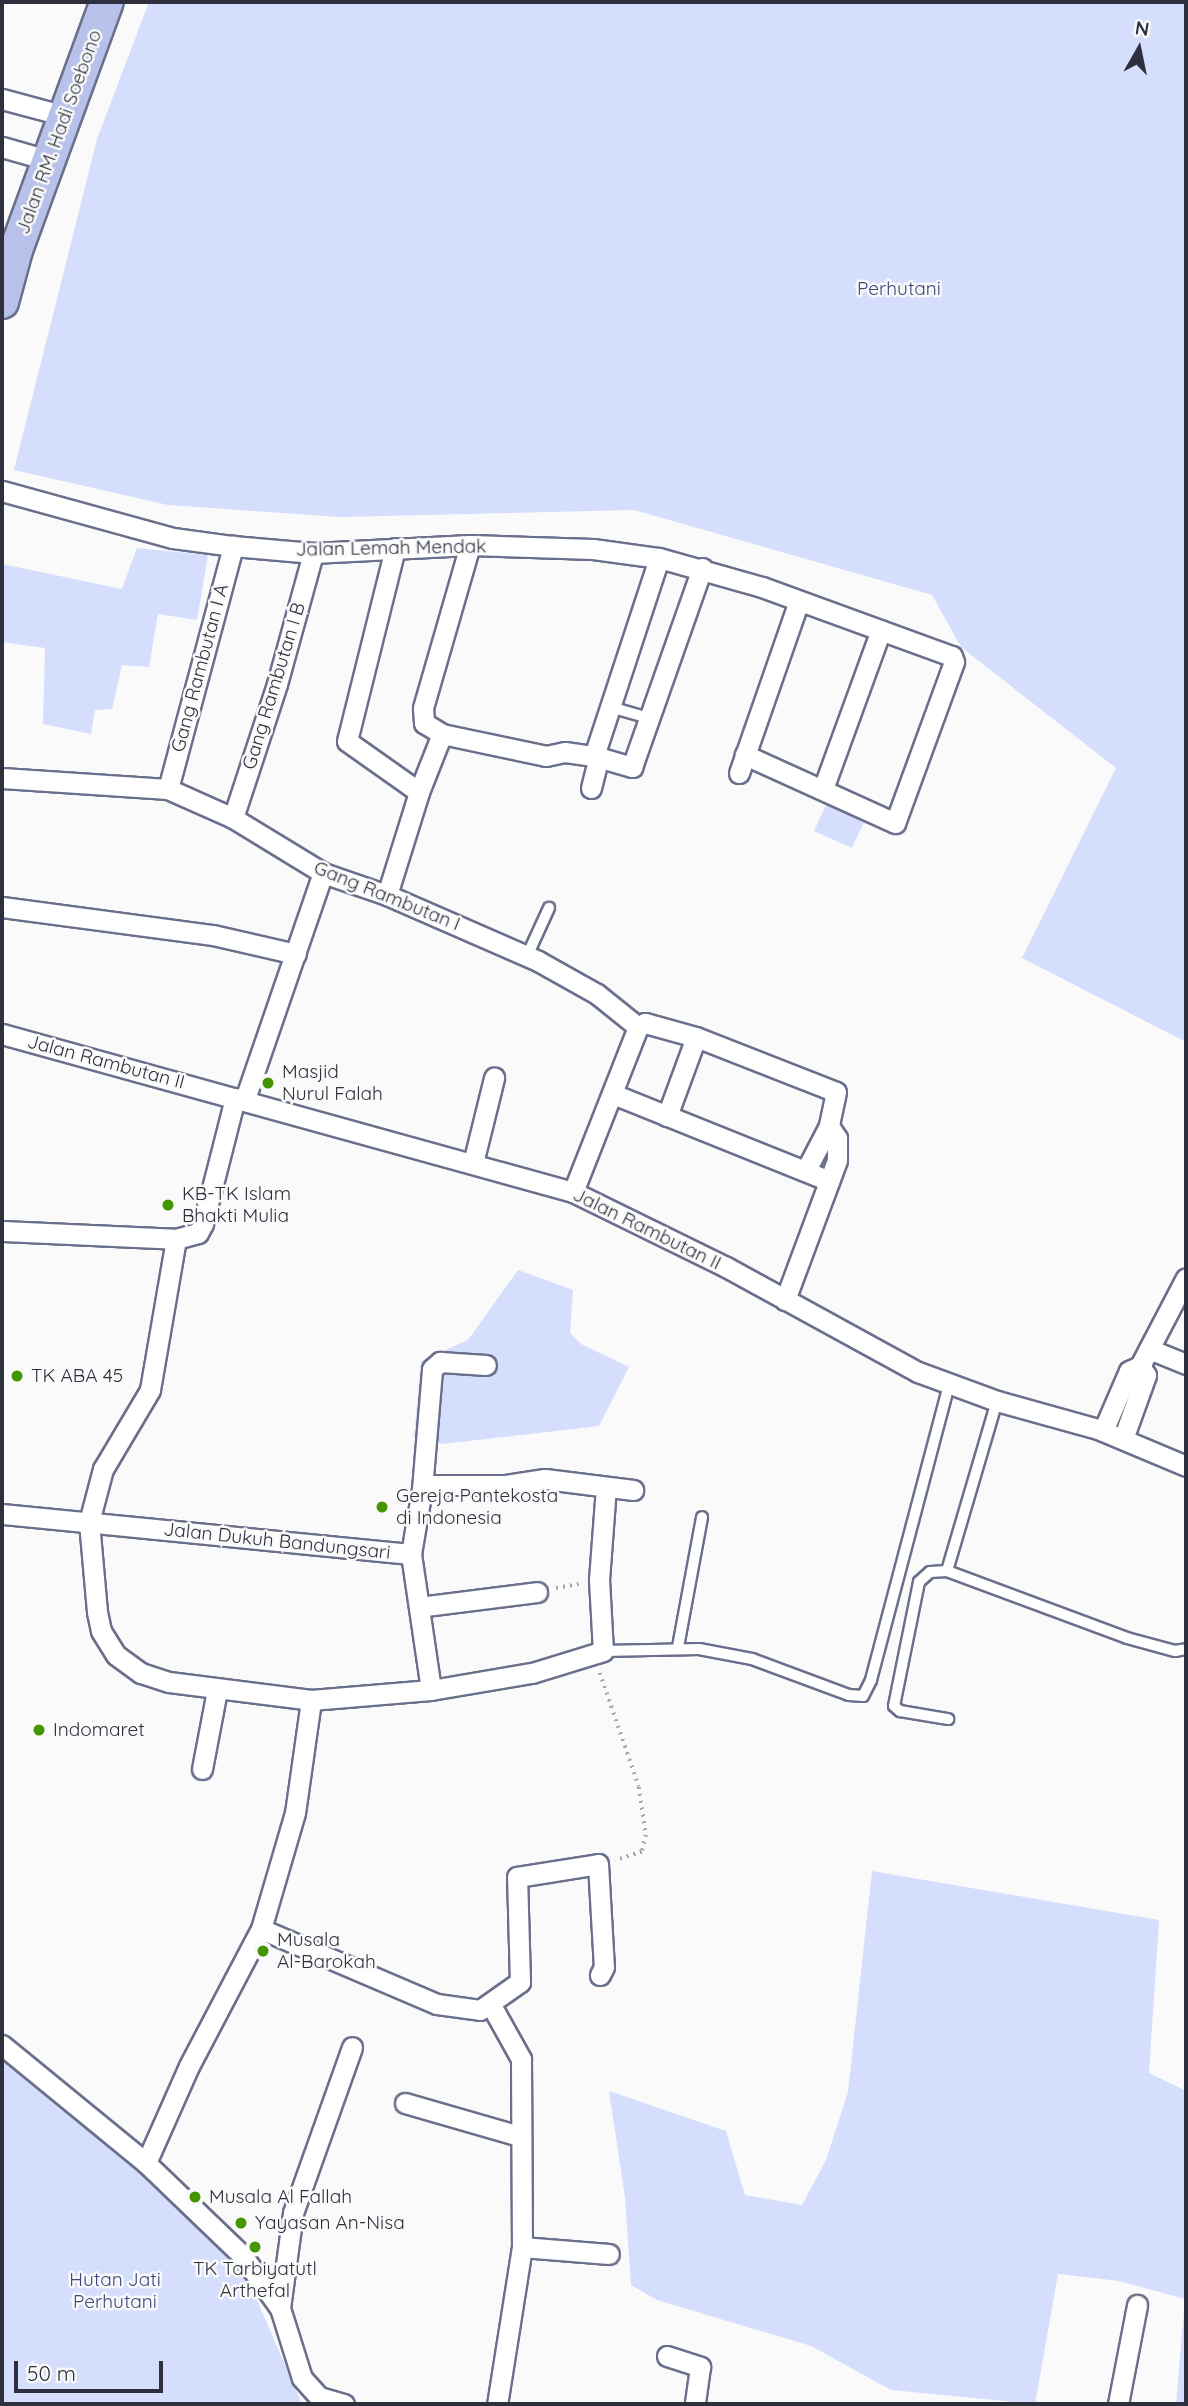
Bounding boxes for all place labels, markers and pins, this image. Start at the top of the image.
place label: Masjid Nurul Falah [282,1061,383,1105]
marker: Masjid Nurul Falah [260,1075,276,1091]
place label: KB-TK Islam Bhakti Mulia [182,1183,291,1227]
marker: KB-TK Islam Bhakti Mulia [160,1197,176,1213]
place label: TK ABA 45 [31,1365,123,1387]
marker: TK ABA 45 [9,1368,25,1384]
place label: Gereja Pantekosta di Indonesia [396,1485,558,1529]
marker: Gereja Pantekosta di Indonesia [374,1499,390,1515]
place label: Indomaret [53,1719,145,1741]
marker: Indomaret [31,1722,47,1738]
place label: Musala Al-Barokah [277,1929,376,1973]
marker: Musala Al-Barokah [255,1943,271,1959]
place label: Musala Al Fallah [209,2186,352,2208]
marker: Musala Al Fallah [187,2189,203,2205]
place label: Yayasan An-Nisa [255,2212,405,2234]
marker: Yayasan An-Nisa [233,2215,249,2231]
marker: TK Tarbiyatutl Arthefal [247,2239,263,2255]
place label: TK Tarbiyatutl Arthefal [193,2258,317,2302]

